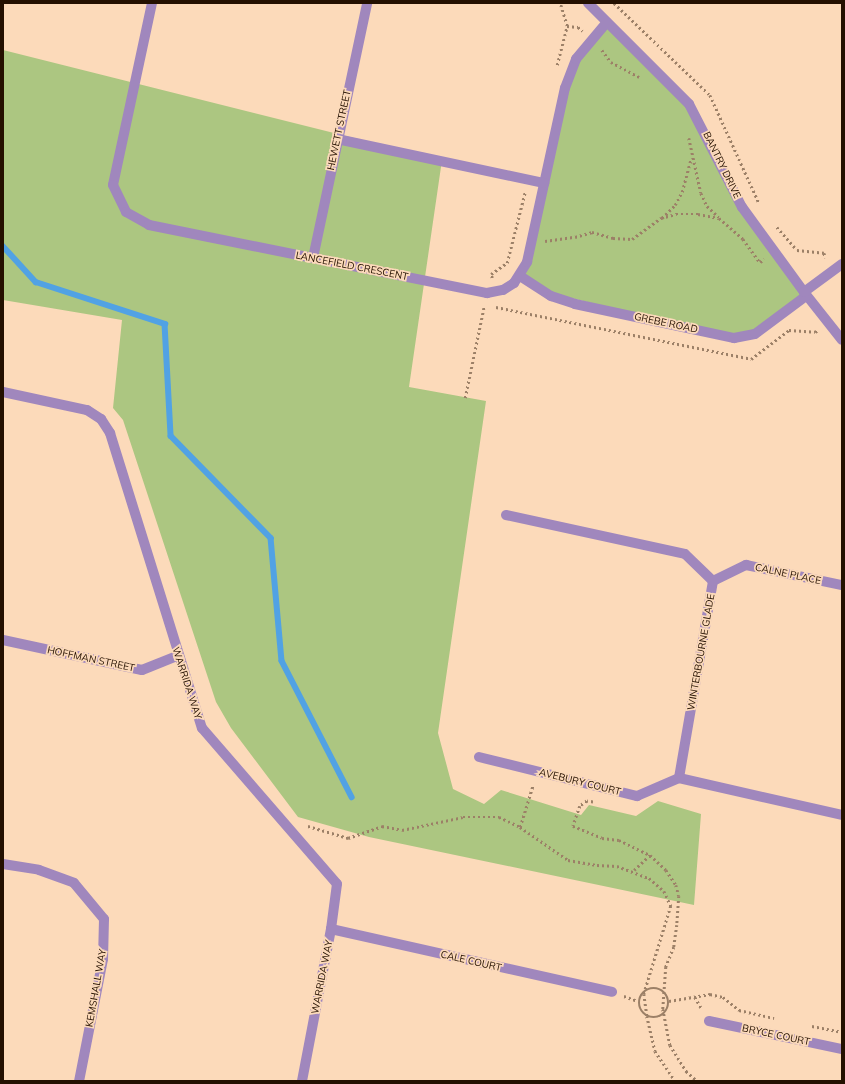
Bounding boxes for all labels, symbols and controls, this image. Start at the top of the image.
street label: HEWETT STREET [325,89,353,171]
street label: BANTRY DRIVE [701,130,743,200]
street label: LANCEFIELD CRESCENT [295,249,409,283]
street label: GREBE ROAD [633,310,699,336]
street label: CALNE PLACE [754,561,822,587]
street label: WINTERBOURNE GLADE [685,593,717,711]
street label: HOFFMAN STREET [46,644,136,674]
street label: WARRIDA WAY [170,645,204,721]
street label: AVEBURY COURT [538,766,622,798]
street label: WARRIDA WAY [309,939,335,1015]
street label: KEMSHALL WAY [83,948,109,1028]
street label: CALE COURT [439,948,503,974]
street label: BRYCE COURT [741,1022,811,1048]

